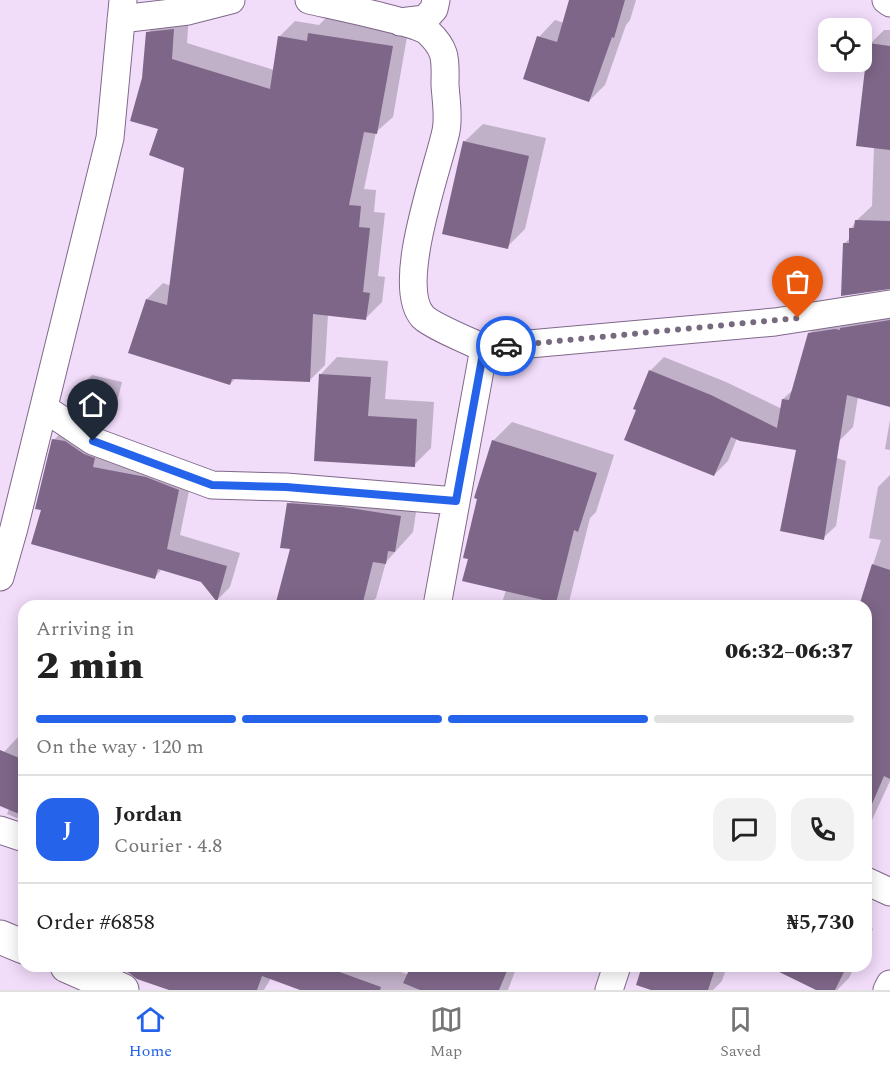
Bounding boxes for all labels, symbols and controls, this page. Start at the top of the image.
map controls [818,18,872,72]
button: locate [818,18,872,72]
pin [772,256,823,318]
icon: bag [781,265,814,298]
courier [476,316,536,376]
icon: car [490,330,523,363]
pin [67,379,118,441]
icon: home [76,388,109,421]
text: Arriving in [36,614,134,644]
text: 06:32–06:37 [725,635,854,668]
text: 2 min [36,637,144,696]
text: On the way · 120 m [36,732,204,762]
text: Jordan [114,798,182,831]
button: chat [713,798,776,861]
button: phone [791,798,854,861]
text: J [63,813,72,846]
text: Courier · 4.8 [114,831,222,861]
text: Order #6858 [36,906,155,939]
text: ₦5,730 [786,906,854,939]
tab: Home [129,1003,172,1063]
tab: Map [430,1003,463,1063]
tab: Saved [720,1003,761,1063]

